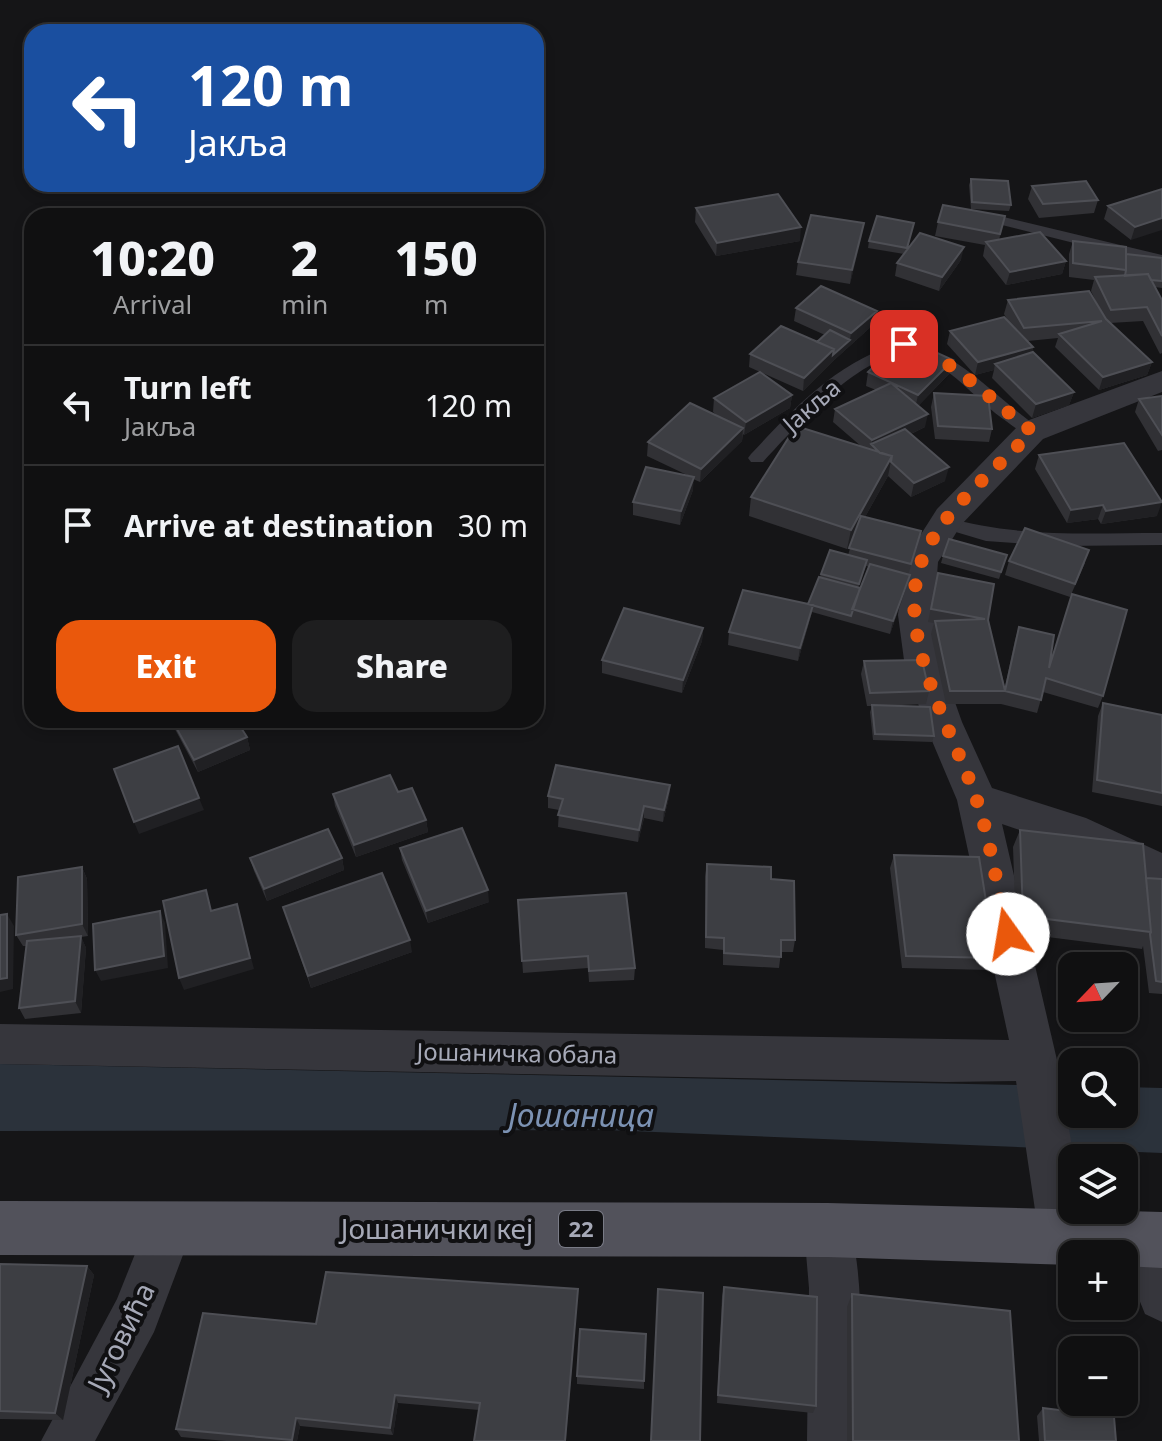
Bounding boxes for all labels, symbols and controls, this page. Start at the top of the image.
text: 120 m [188,46,353,122]
icon: left [56,56,160,160]
text: Јакља [188,118,288,167]
text: 10:20 [90,225,215,290]
text: 2 [291,225,319,290]
text: 150 [395,225,478,290]
text: Arrival [113,286,192,322]
text: min [281,286,328,322]
text: m [424,286,448,322]
pin [870,310,938,378]
icon: arrive [882,322,926,366]
text: Turn left [124,367,252,408]
street label: Јакља [774,371,847,440]
icon: left [56,383,100,427]
text: 120 m [425,385,512,426]
text: Јакља [124,408,196,444]
icon: arrive [56,503,100,547]
text: Arrive at destination [124,505,434,546]
text: 30 m [458,505,528,546]
button: Exit [56,620,276,712]
button: Share [292,620,512,712]
position arrow [966,892,1050,976]
north arrow [1058,952,1138,1032]
map controls [1058,952,1138,1416]
street label: Јошаничка обала [414,1034,618,1071]
button: search [1058,1048,1138,1128]
water label: Јошаница [503,1093,654,1136]
button: layers [1058,1144,1138,1224]
street label: Јошанички кеј [338,1209,533,1247]
road number: 22 [559,1211,603,1247]
button: + [1058,1240,1138,1320]
street label: Југовића [76,1276,163,1400]
button: − [1058,1336,1138,1416]

